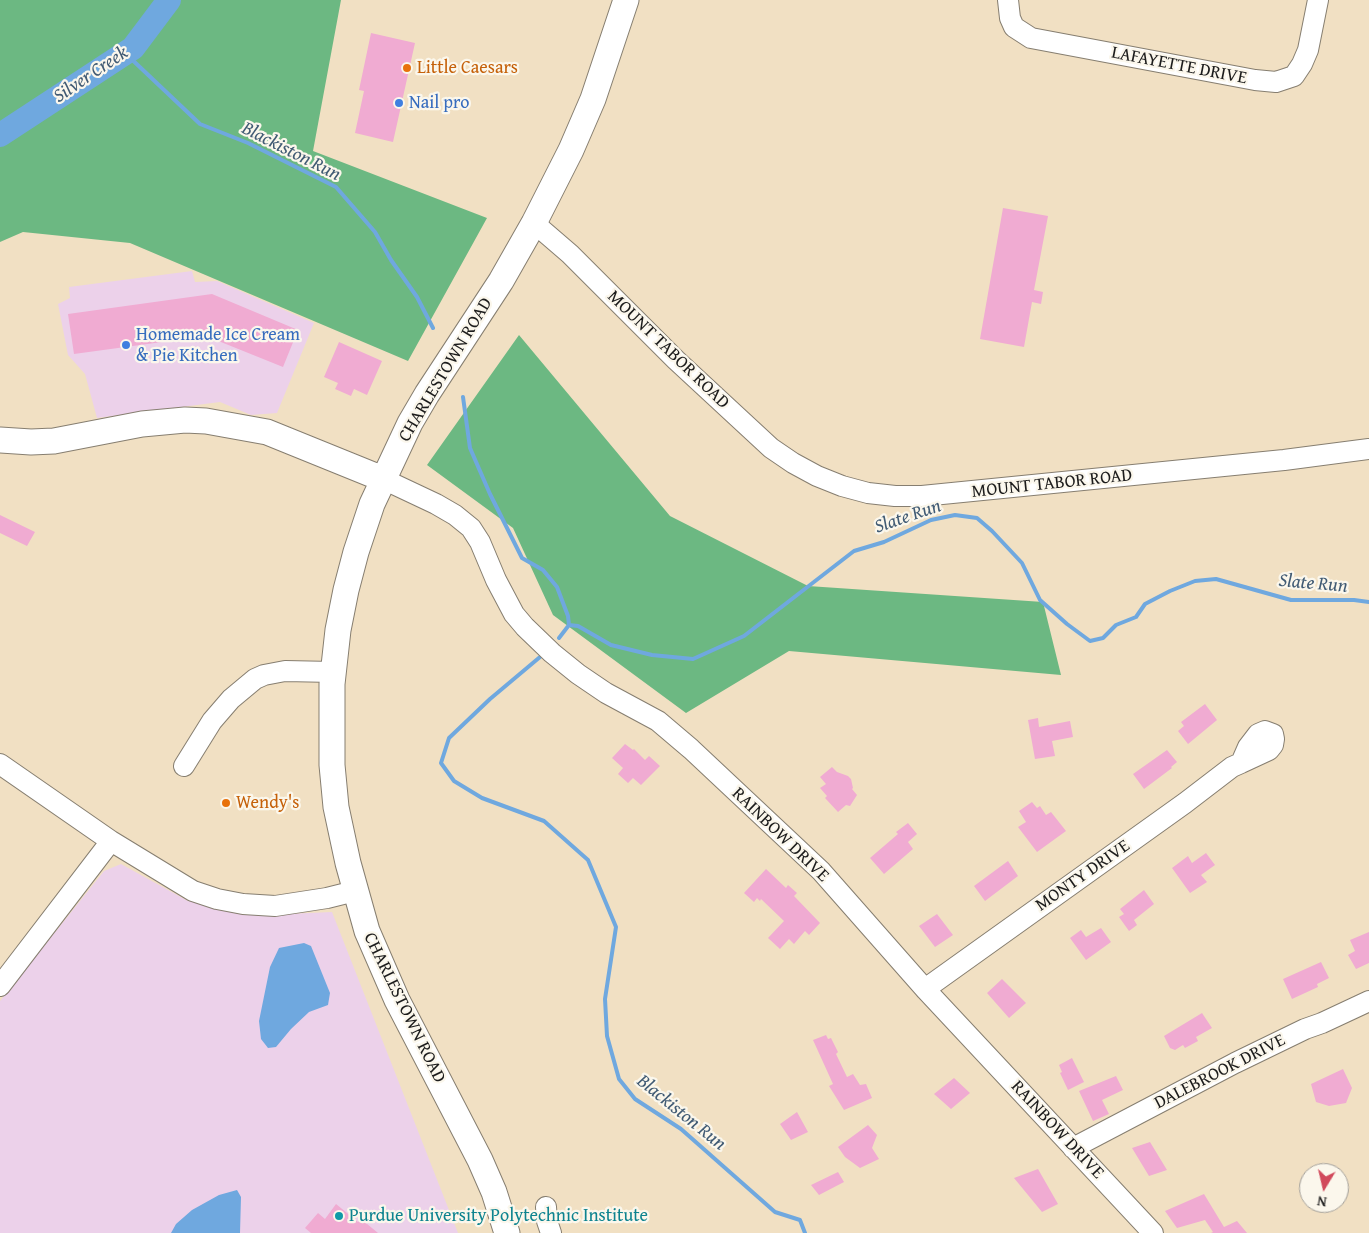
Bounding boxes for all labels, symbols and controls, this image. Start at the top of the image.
water label: Silver Creek [49,42,133,108]
street label: LAFAYETTE DRIVE [1110,42,1248,90]
place label: Little Caesars [417,57,518,79]
marker: Little Caesars [401,62,413,74]
place label: Nail pro [409,92,469,114]
marker: Nail pro [393,97,405,109]
water label: Blackiston Run [238,117,344,187]
street label: MOUNT TABOR ROAD [602,286,734,414]
street label: CHARLESTOWN ROAD [394,294,498,446]
place label: Homemade Ice Cream & Pie Kitchen [136,324,300,366]
marker: Homemade Ice Cream & Pie Kitchen [120,339,132,351]
street label: MOUNT TABOR ROAD [971,465,1133,503]
water label: Slate Run [872,495,944,539]
water label: Slate Run [1278,570,1348,598]
street label: RAINBOW DRIVE [727,783,833,887]
place label: Wendy's [236,792,300,814]
marker: Wendy's [220,797,232,809]
street label: MONTY DRIVE [1032,836,1134,916]
street label: CHARLESTOWN ROAD [358,929,450,1087]
street label: DALEBROOK DRIVE [1151,1030,1289,1114]
water label: Blackiston Run [632,1070,730,1156]
street label: RAINBOW DRIVE [1006,1076,1108,1184]
north arrow [1299,1163,1349,1213]
text: N [1316,1191,1328,1212]
place label: Purdue University Polytechnic Institute [349,1205,648,1227]
marker: Purdue University Polytechnic Institute [333,1210,345,1222]

